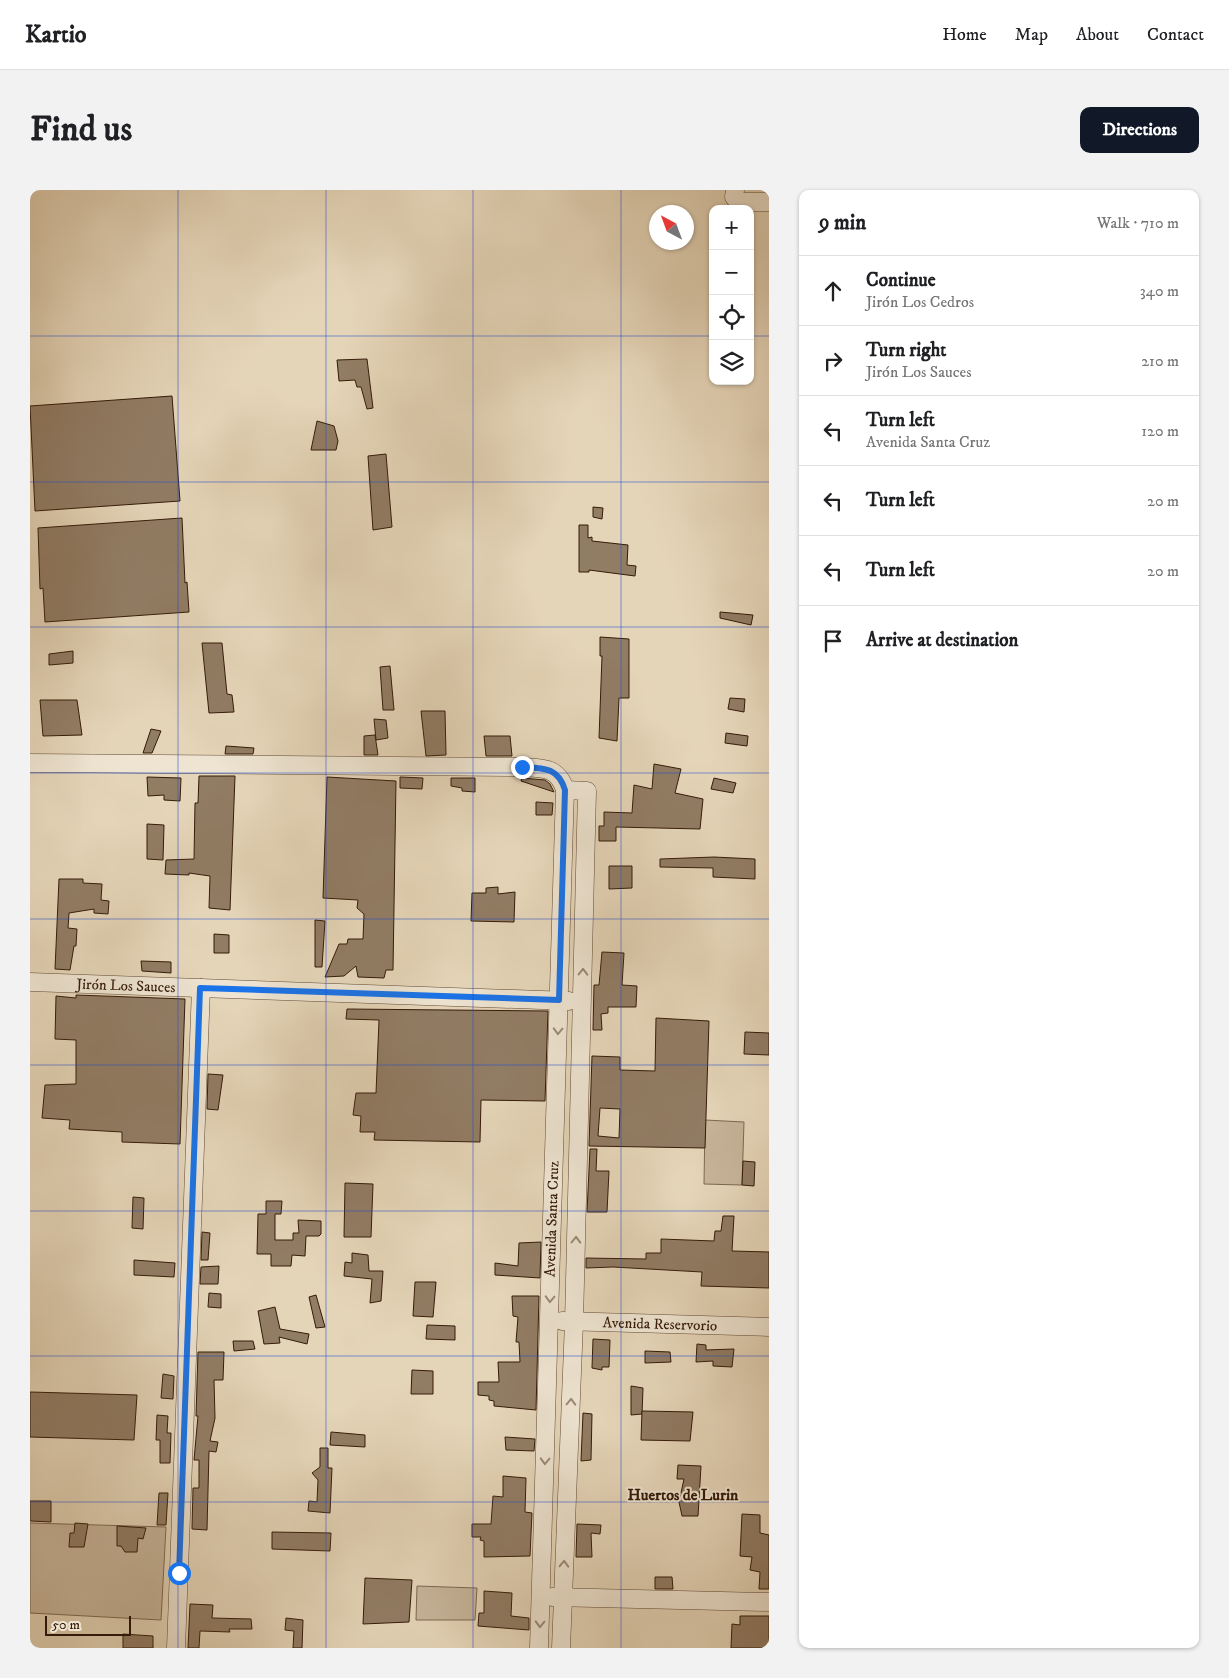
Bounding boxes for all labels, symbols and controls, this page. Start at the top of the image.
text: Kartio [25,20,87,50]
text: Home [942,24,987,46]
text: Map [1015,24,1048,46]
text: About [1076,24,1119,46]
text: Contact [1147,24,1204,46]
button: Directions [1080,107,1199,153]
text: Find us [30,108,132,152]
north arrow [649,205,694,250]
map controls [709,205,754,385]
button: + [709,205,754,250]
text: 9 min [819,210,866,236]
text: Walk · 710 m [1097,213,1179,233]
button: − [709,250,754,295]
text: Continue [866,269,936,292]
icon: ahead [819,277,847,305]
text: 340 m [1140,281,1179,301]
text: Jirón Los Cedros [866,292,974,312]
button: locate [709,295,754,340]
text: Turn right [866,339,946,362]
button: layers [709,340,754,385]
icon: right [819,347,847,375]
text: 210 m [1141,351,1179,371]
text: Jirón Los Sauces [866,362,972,382]
text: Turn left [866,409,935,432]
icon: left [819,417,847,445]
text: 120 m [1141,421,1179,441]
text: Avenida Santa Cruz [866,432,990,452]
icon: left [819,487,847,515]
text: Turn left [866,489,935,512]
text: 20 m [1147,491,1179,511]
icon: left [819,557,847,585]
text: Turn left [866,559,935,582]
text: 20 m [1147,561,1179,581]
icon: arrive [819,627,847,655]
text: Arrive at destination [866,629,1018,652]
route end [511,756,534,779]
one-way arrow [577,968,588,976]
street label: Jirón Los Sauces [74,974,176,997]
one-way arrow [553,1028,563,1036]
street label: Avenida Santa Cruz [540,1160,564,1278]
one-way arrow [571,1235,581,1243]
one-way arrow [545,1295,555,1303]
street label: Avenida Reservorio [602,1313,718,1335]
one-way arrow [565,1398,576,1406]
one-way arrow [540,1458,550,1465]
district label: Huertos de Lurin [628,1485,739,1505]
one-way arrow [559,1560,570,1568]
route start [168,1562,191,1585]
scale bar [45,1613,131,1636]
text: 50 m [52,1616,80,1634]
one-way arrow [535,1620,546,1628]

